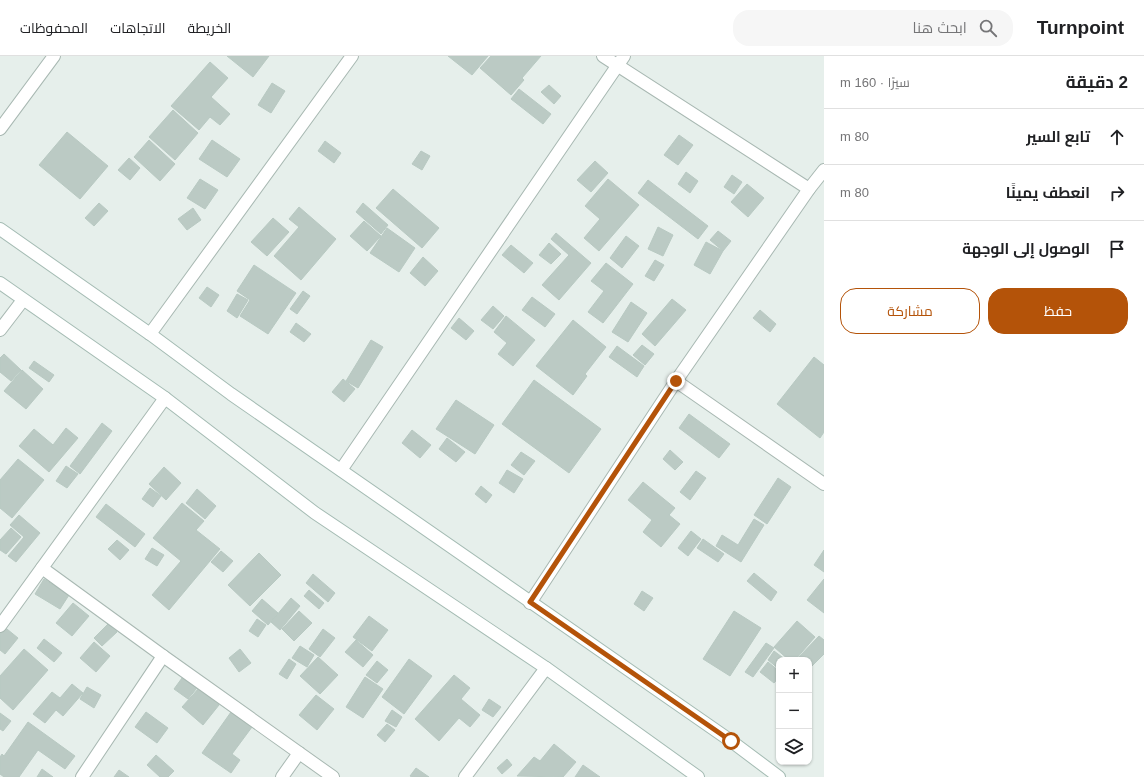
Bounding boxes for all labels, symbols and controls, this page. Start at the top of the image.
search box [733,10,1013,46]
icon: search [977,17,999,39]
text: Turnpoint [1037,17,1124,38]
text: ابحث هنا [912,19,967,36]
text: المحفوظات [20,20,88,36]
text: الاتجاهات [110,20,166,36]
text: الخريطة [188,20,231,36]
text: 2 دقيقة [1066,73,1128,92]
text: سيرًا · 160 m [840,75,910,90]
icon: ahead [1106,126,1128,148]
text: تابع السير [1026,128,1090,145]
text: 80 m [840,129,869,144]
icon: right [1106,182,1128,204]
text: انعطف يمينًا [1006,184,1090,201]
text: 80 m [840,185,869,200]
icon: arrive [1106,238,1128,260]
text: الوصول إلى الوجهة [962,240,1090,257]
button: مشاركة [840,288,980,334]
button: حفظ [988,288,1128,334]
route end [667,372,685,390]
map controls [776,657,812,765]
button: + [776,657,812,693]
button: − [776,693,812,729]
button: layers [776,729,812,765]
route start [722,732,740,750]

